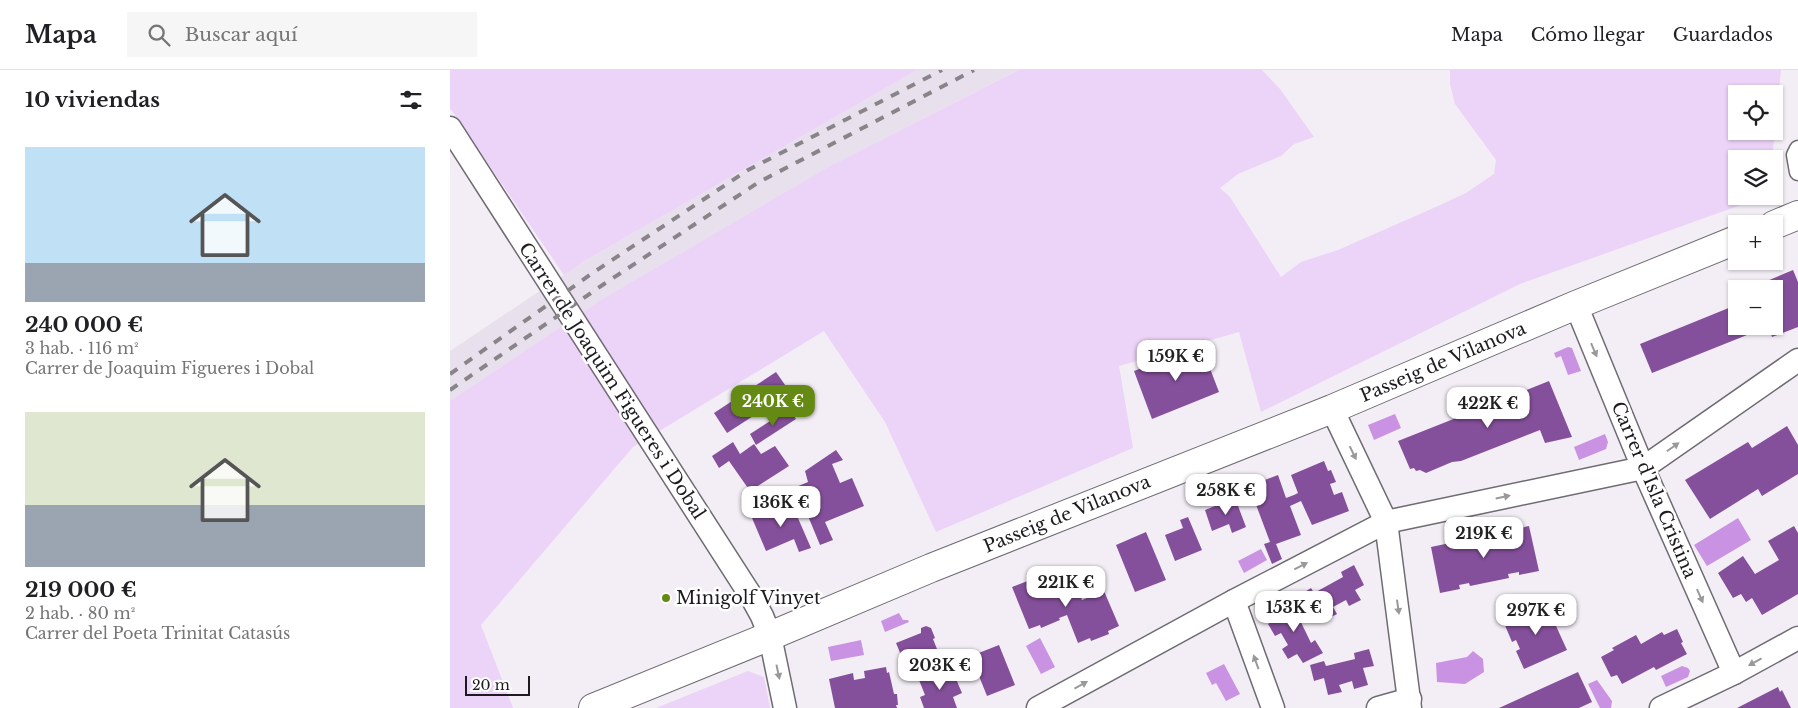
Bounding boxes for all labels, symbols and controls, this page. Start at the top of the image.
search box [127,12,477,57]
text: Mapa [25,20,97,49]
icon: search [145,21,173,49]
text: Buscar aquí [185,23,297,46]
text: Mapa [1451,24,1503,46]
text: Cómo llegar [1531,24,1645,46]
text: Guardados [1673,24,1773,46]
map controls [1728,85,1783,335]
button: locate [1728,85,1783,140]
icon: filters [397,86,425,114]
text: 10 viviendas [25,87,160,113]
button: layers [1728,150,1783,205]
icon: home [180,180,270,270]
button: + [1728,215,1783,270]
street label: Carrer de Joaquim Figueres i Dobal [514,239,710,524]
button: − [1728,280,1783,335]
text: 240 000 € [25,312,143,338]
street label: Passeig de Vilanova [1357,317,1529,407]
text: 3 hab. · 116 m² [25,338,139,358]
pin: 159K € [1135,340,1217,382]
one-way arrow [1591,343,1599,357]
text: 159K € [1148,346,1204,366]
text: Carrer de Joaquim Figueres i Dobal [25,358,314,378]
pin: 240K € [732,384,814,427]
pin: 422K € [1447,386,1529,429]
text: 240K € [742,391,804,411]
text: 422K € [1458,393,1518,413]
street label: Carrer d'Isla Cristina [1607,398,1701,582]
one-way arrow [1666,442,1680,452]
icon: home [180,445,270,535]
one-way arrow [1350,446,1358,460]
street label: Passeig de Vilanova [980,470,1154,558]
pin: 258K € [1185,474,1267,516]
text: 258K € [1196,480,1256,500]
pin: 136K € [740,486,822,528]
text: 136K € [752,492,810,512]
one-way arrow [1495,493,1511,501]
pin: 219K € [1443,516,1525,559]
text: 219K € [1455,523,1513,543]
one-way arrow [1294,562,1309,570]
pin: 221K € [1025,566,1107,608]
text: 221K € [1037,572,1095,592]
text: 219 000 € [25,577,137,603]
place label: Minigolf Vinyet [676,587,821,609]
one-way arrow [1696,589,1704,603]
pin: 153K € [1253,590,1335,633]
marker: Minigolf Vinyet [660,592,672,604]
pin: 297K € [1495,594,1577,636]
text: 153K € [1266,597,1322,617]
one-way arrow [1394,600,1402,616]
text: 297K € [1507,600,1565,620]
text: 2 hab. · 80 m² [25,603,135,623]
text: Carrer del Poeta Trinitat Catasús [25,623,290,643]
pin: 203K € [899,648,981,691]
one-way arrow [1252,654,1260,669]
text: 203K € [909,655,971,675]
one-way arrow [1748,658,1763,666]
one-way arrow [774,665,782,680]
scale bar [465,673,530,696]
text: 20 m [472,676,510,694]
one-way arrow [1075,680,1088,689]

